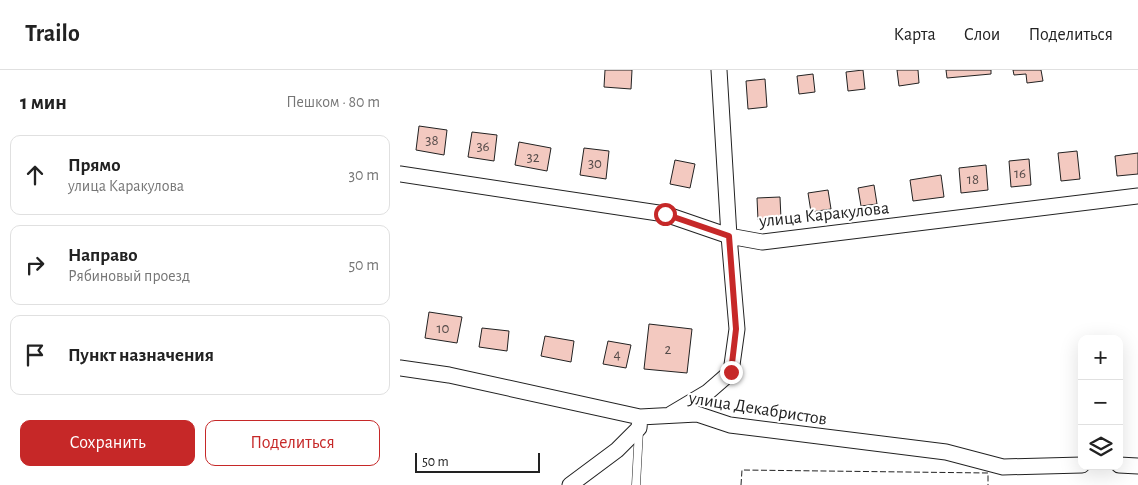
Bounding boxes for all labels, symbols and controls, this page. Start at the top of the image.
text: Trailo [25,22,80,46]
text: Карта [894,26,936,44]
text: Слои [964,26,1000,44]
text: Поделиться [1028,26,1113,44]
text: 1 мин [20,92,67,113]
text: Пешком · 80 m [286,94,380,110]
house number: 38 [425,133,439,148]
house number: 36 [476,139,490,154]
house number: 32 [526,150,540,165]
text: Прямо [68,156,121,175]
house number: 30 [588,156,602,171]
icon: ahead [21,161,49,189]
house number: 16 [1014,166,1026,181]
text: 30 m [349,167,379,183]
house number: 18 [967,172,979,187]
text: улица Каракулова [68,178,184,194]
street label: улица Каракулова [757,199,890,231]
route start [654,203,677,226]
text: Направо [68,246,138,265]
icon: right [21,251,49,279]
text: 50 m [348,257,379,273]
text: Рябиновый проезд [68,268,190,284]
house number: 10 [436,321,450,336]
map controls [1078,335,1123,470]
button: + [1078,335,1123,380]
icon: arrive [21,341,49,369]
house number: 2 [665,342,672,357]
text: Пункт назначения [68,346,214,365]
house number: 4 [613,347,621,362]
route end [720,361,743,384]
button: − [1078,380,1123,425]
street label: улица Декабристов [687,388,828,429]
button: Сохранить [20,420,195,466]
button: Поделиться [205,420,380,466]
button: layers [1078,425,1123,470]
scale bar [415,450,540,473]
text: 50 m [422,455,449,469]

